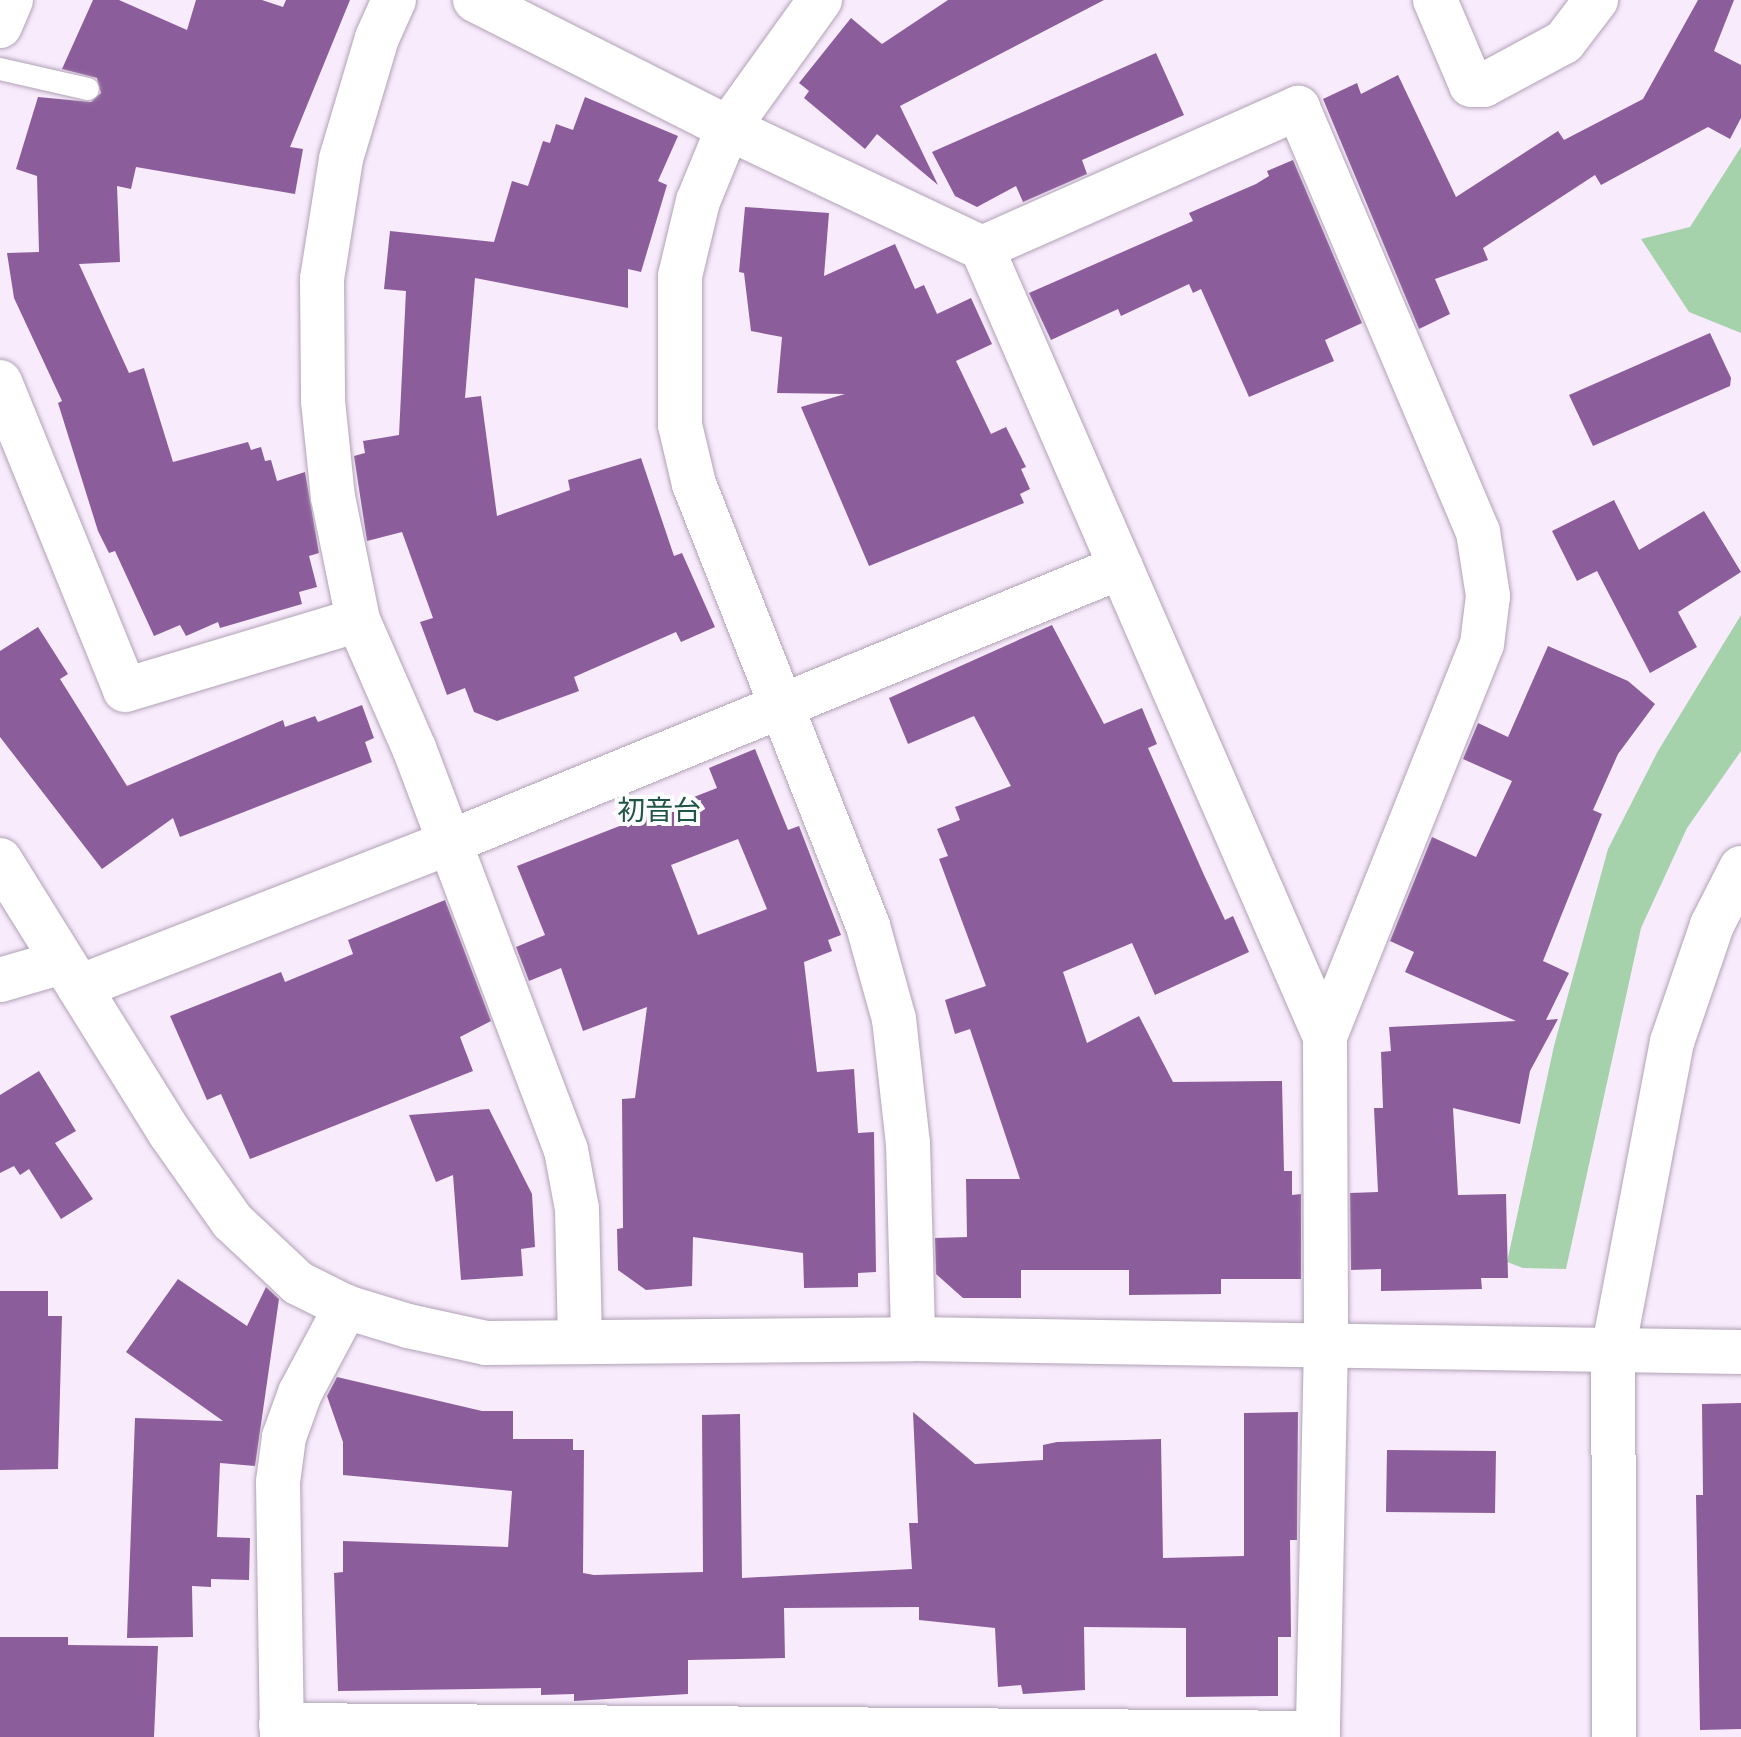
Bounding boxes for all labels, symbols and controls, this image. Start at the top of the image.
district label: 初音台 [617,795,701,829]

